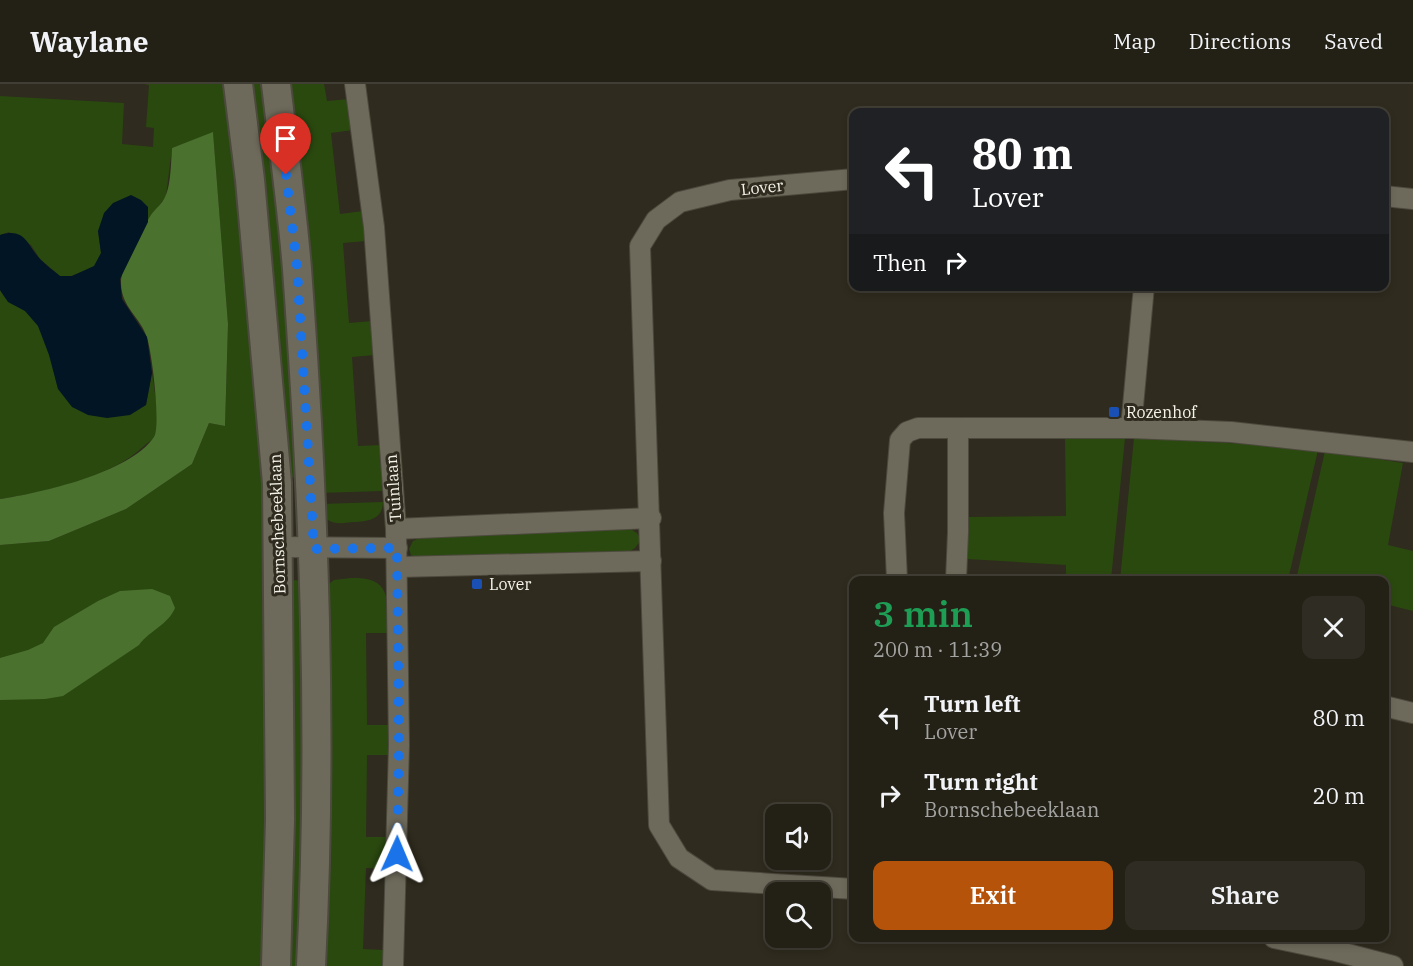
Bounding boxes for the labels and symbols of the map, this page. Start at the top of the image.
pin [260,113,311,175]
street label: Lover [740,175,784,199]
place label: Rozenhof [1126,402,1198,422]
marker: Rozenhof [1107,405,1121,419]
street label: Bornschebeeklaan [265,453,289,595]
street label: Tuinlaan [381,453,405,523]
place label: Lover [489,574,531,594]
marker: Lover [470,577,484,591]
position arrow [365,822,429,886]

